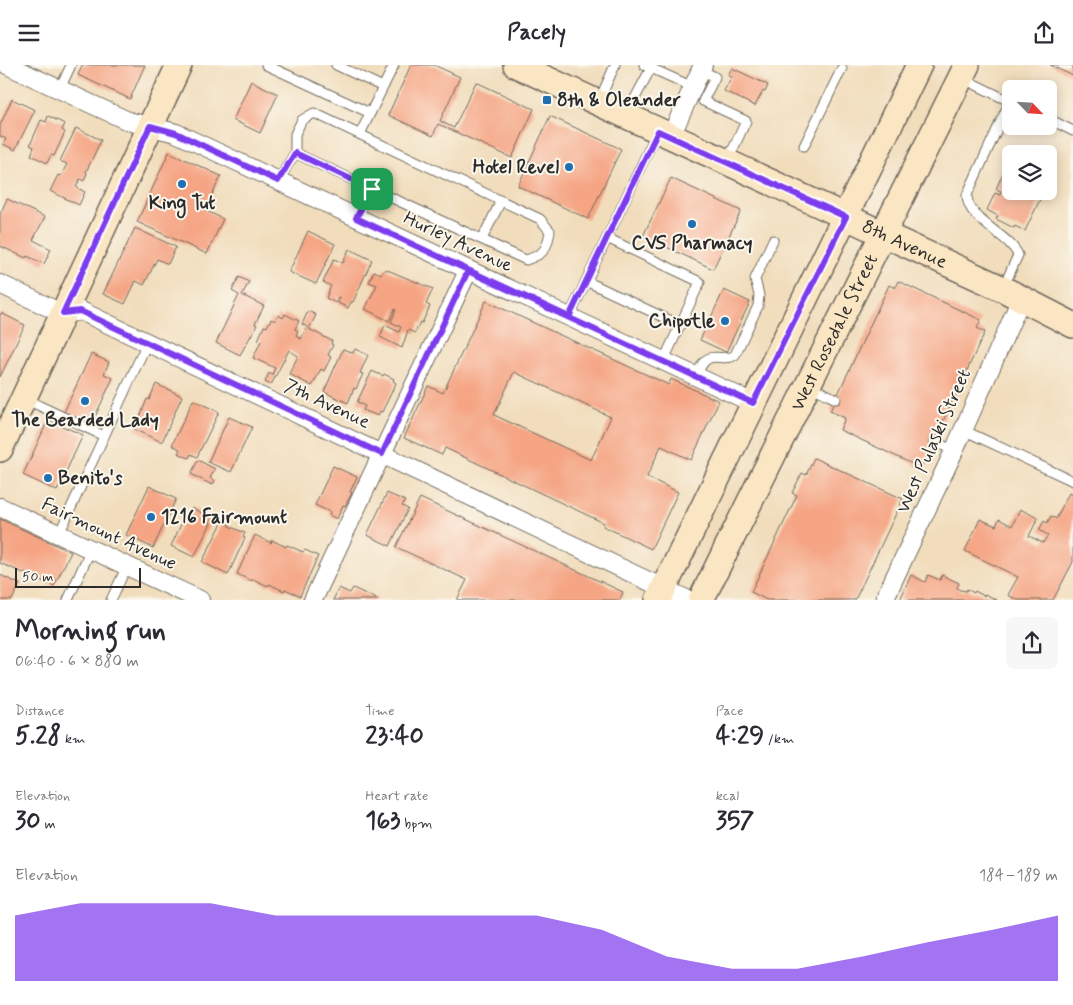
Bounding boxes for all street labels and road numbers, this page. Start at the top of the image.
street label: Hurley Avenue [399,206,517,279]
street label: 8th Avenue [858,213,952,274]
street label: West Rosedale Street [785,250,884,415]
street label: West Pulaski Street [891,365,977,517]
street label: 7th Avenue [280,373,374,435]
street label: Fairmount Avenue [37,492,181,576]

